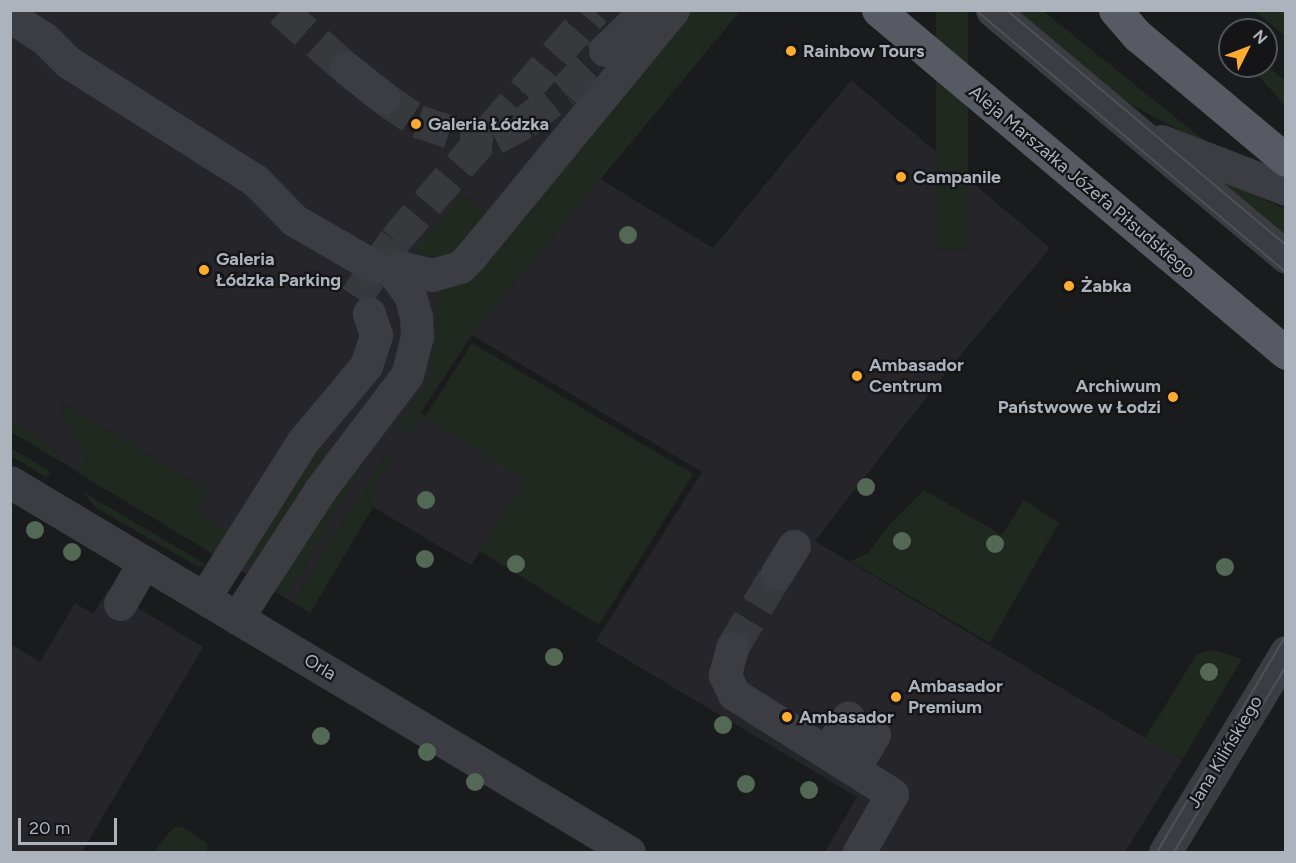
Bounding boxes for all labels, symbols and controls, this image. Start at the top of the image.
north arrow [1218,18,1278,78]
text: N [1249,26,1271,48]
place label: Rainbow Tours [803,40,924,62]
marker: Rainbow Tours [784,44,798,58]
street label: Aleja Marszałka Józefa Piłsudskiego [965,81,1199,283]
place label: Galeria Łódzka [428,113,549,135]
marker: Galeria Łódzka [409,117,423,131]
place label: Campanile [913,166,1001,188]
marker: Campanile [894,170,908,184]
place label: Galeria Łódzka Parking [216,249,341,292]
marker: Galeria Łódzka Parking [197,263,211,277]
place label: Żabka [1081,275,1132,297]
marker: Żabka [1062,279,1076,293]
place label: Ambasador Centrum [869,355,964,398]
marker: Ambasador Centrum [850,369,864,383]
place label: Archiwum Państwowe w Łodzi [998,376,1161,418]
marker: Archiwum Państwowe w Łodzi [1166,390,1180,404]
street label: Orla [300,649,340,685]
place label: Ambasador Premium [908,676,1003,718]
marker: Ambasador Premium [889,690,903,704]
street label: Jana Kilińskiego [1183,692,1267,812]
place label: Ambasador [799,706,894,728]
marker: Ambasador [780,710,794,724]
scale bar [21,806,120,844]
text: 20 m [29,817,70,839]

